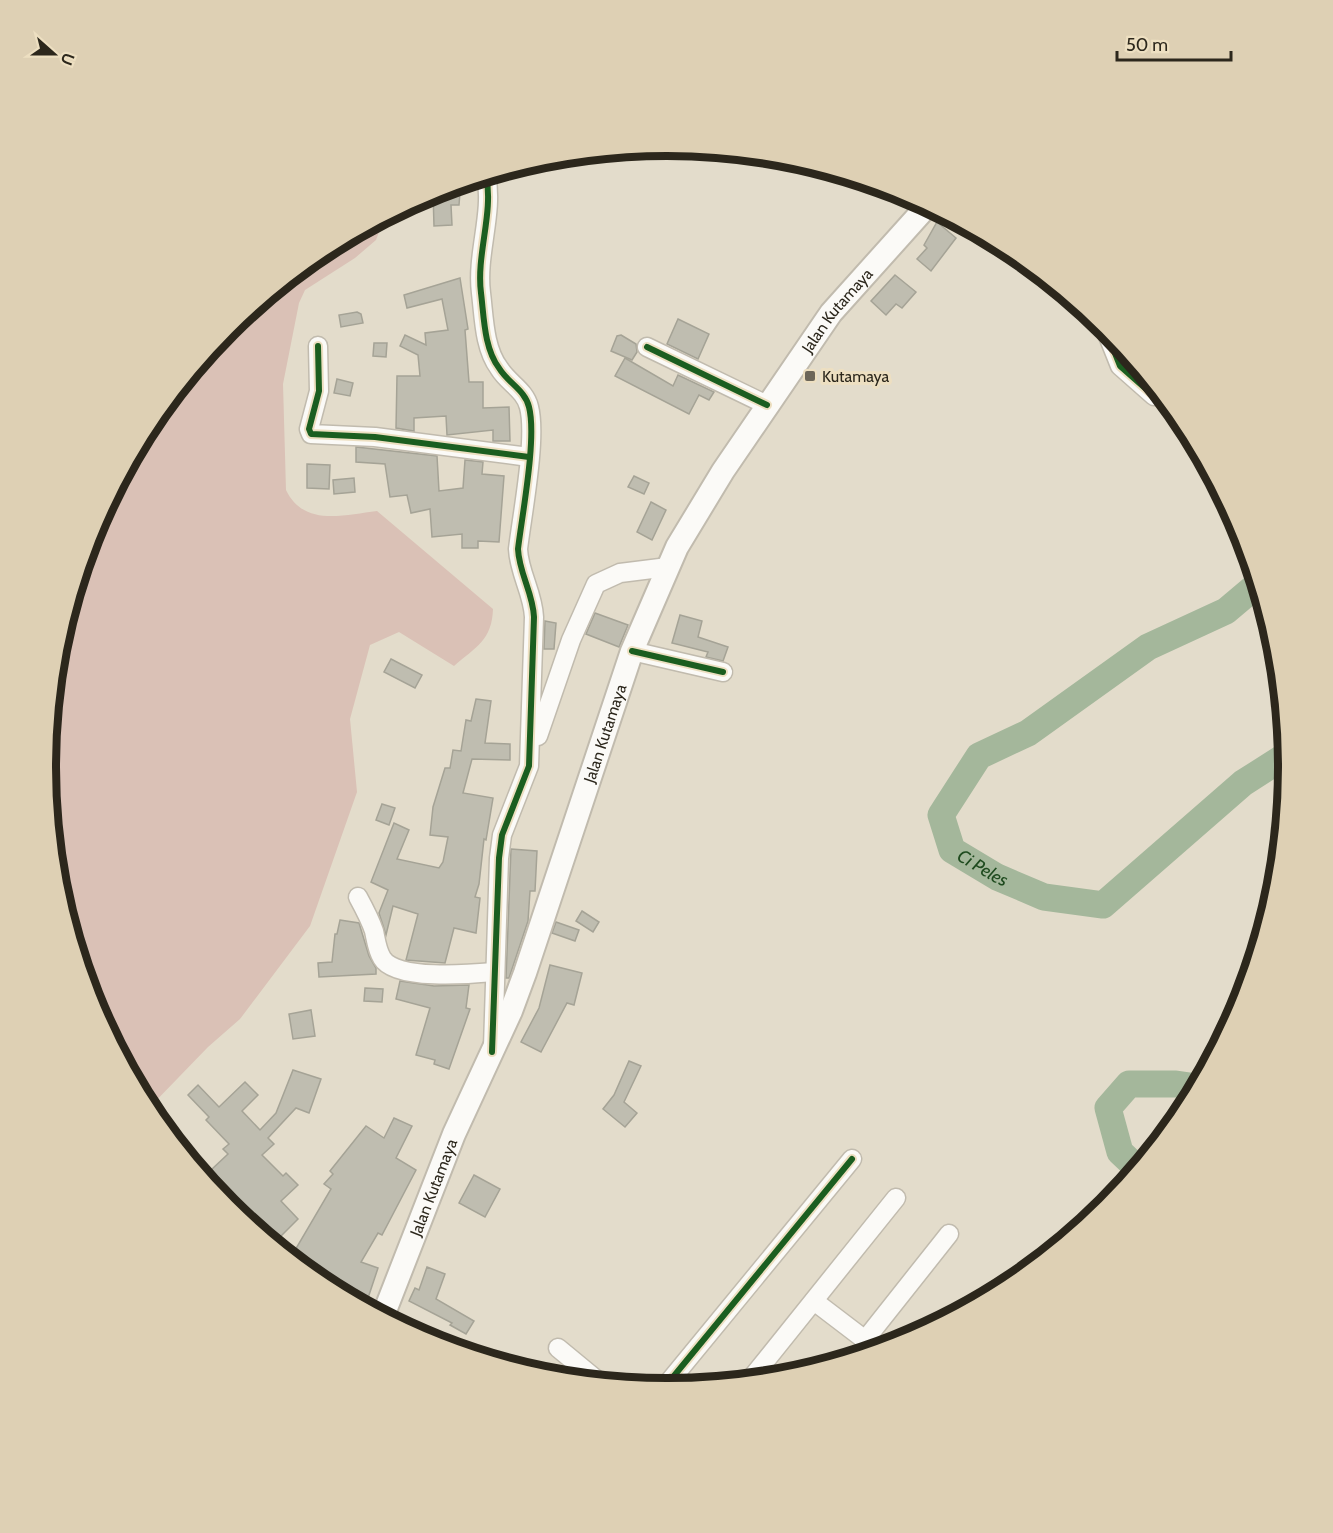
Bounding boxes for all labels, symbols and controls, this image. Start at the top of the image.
north arrow [24,24,84,84]
scale bar [1117,24,1231,62]
text: 50 m [1126,34,1168,56]
text: U [57,50,78,68]
street label: Jalan Kutamaya [797,264,876,357]
place label: Kutamaya [822,367,890,386]
marker: Kutamaya [803,369,817,383]
street label: Jalan Kutamaya [579,681,630,786]
water label: Ci Peles [953,845,1011,891]
street label: Jalan Kutamaya [405,1136,461,1240]

